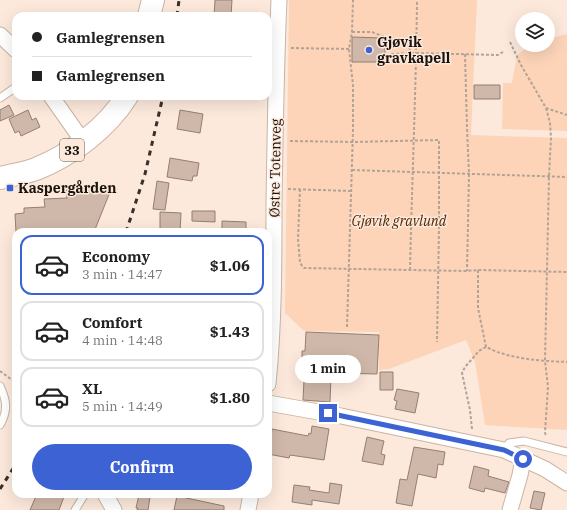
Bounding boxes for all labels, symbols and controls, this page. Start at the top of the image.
map controls [515,12,555,52]
button: layers [515,12,555,52]
text: Gamlegrensen [56,28,165,47]
place label: Gjøvik gravkapell [377,33,451,67]
marker: Gjøvik gravkapell [364,45,374,55]
text: Gamlegrensen [56,66,165,85]
street label: Østre Totenveg [265,118,285,218]
road number: 33 [60,139,84,161]
place label: Kaspergården [18,179,116,197]
marker: Kaspergården [5,183,15,193]
park label: Gjøvik gravlund [352,212,447,230]
icon: car [34,247,70,283]
text: Economy [82,247,150,266]
text: $1.06 [210,256,250,275]
text: 3 min · 14:47 [82,266,163,283]
icon: car [34,313,70,349]
text: Comfort [82,313,142,332]
text: $1.43 [210,322,250,341]
text: 4 min · 14:48 [82,332,163,349]
callout: 1 min [295,355,361,383]
text: 1 min [310,360,346,377]
icon: car [34,379,70,415]
text: XL [82,379,102,398]
text: $1.80 [210,388,250,407]
text: 5 min · 14:49 [82,398,163,415]
route end [319,404,337,422]
button: Confirm [32,444,252,490]
route start [514,450,532,468]

